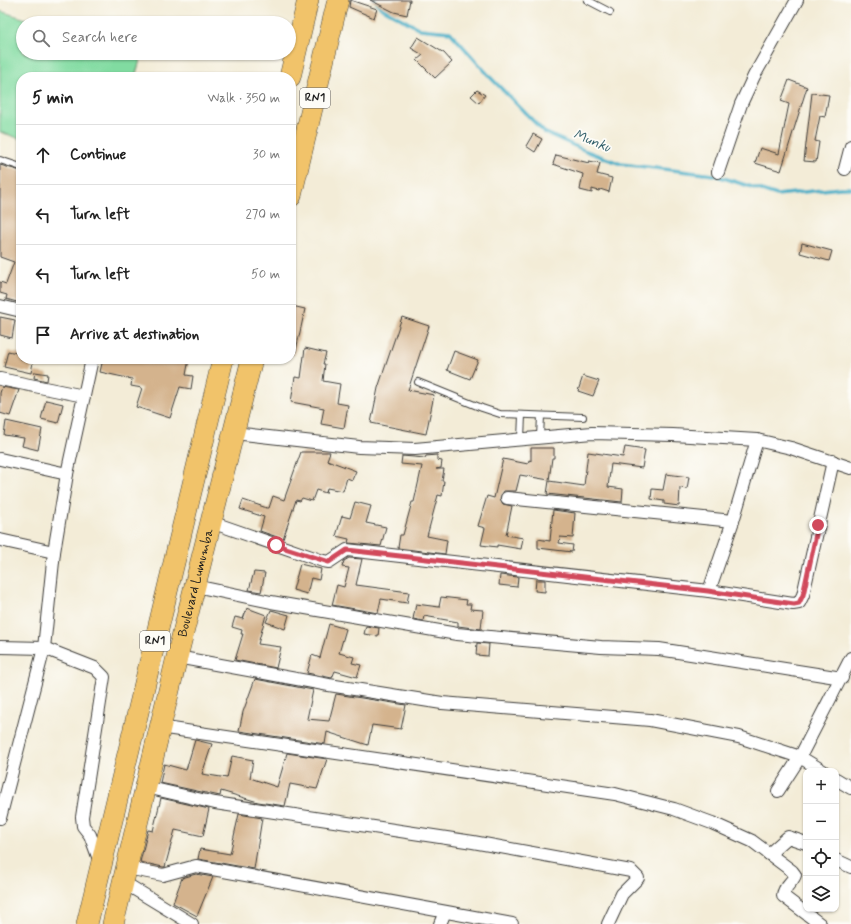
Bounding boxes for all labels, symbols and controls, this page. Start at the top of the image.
search box [16,16,296,60]
icon: search [30,27,52,49]
text: Search here [62,28,138,48]
text: 5 min [32,87,74,109]
road number: RN1 [300,88,330,108]
text: Walk · 350 m [207,90,280,107]
water label: Munku [571,125,614,157]
icon: ahead [32,144,54,166]
text: Continue [70,145,126,165]
text: 30 m [253,146,280,163]
icon: left [32,204,54,226]
text: Turn left [70,205,130,225]
text: 270 m [245,206,280,223]
icon: left [32,264,54,286]
text: Turn left [70,265,130,285]
text: 50 m [251,266,280,283]
icon: arrive [32,324,54,346]
text: Arrive at destination [70,325,199,345]
route end [809,516,827,534]
street label: Boulevard Lumumba [174,527,217,639]
route start [267,536,285,554]
road number: RN1 [140,631,170,651]
map controls [803,768,839,912]
button: + [803,768,839,804]
button: − [803,804,839,840]
button: locate [803,840,839,876]
button: layers [803,876,839,912]

